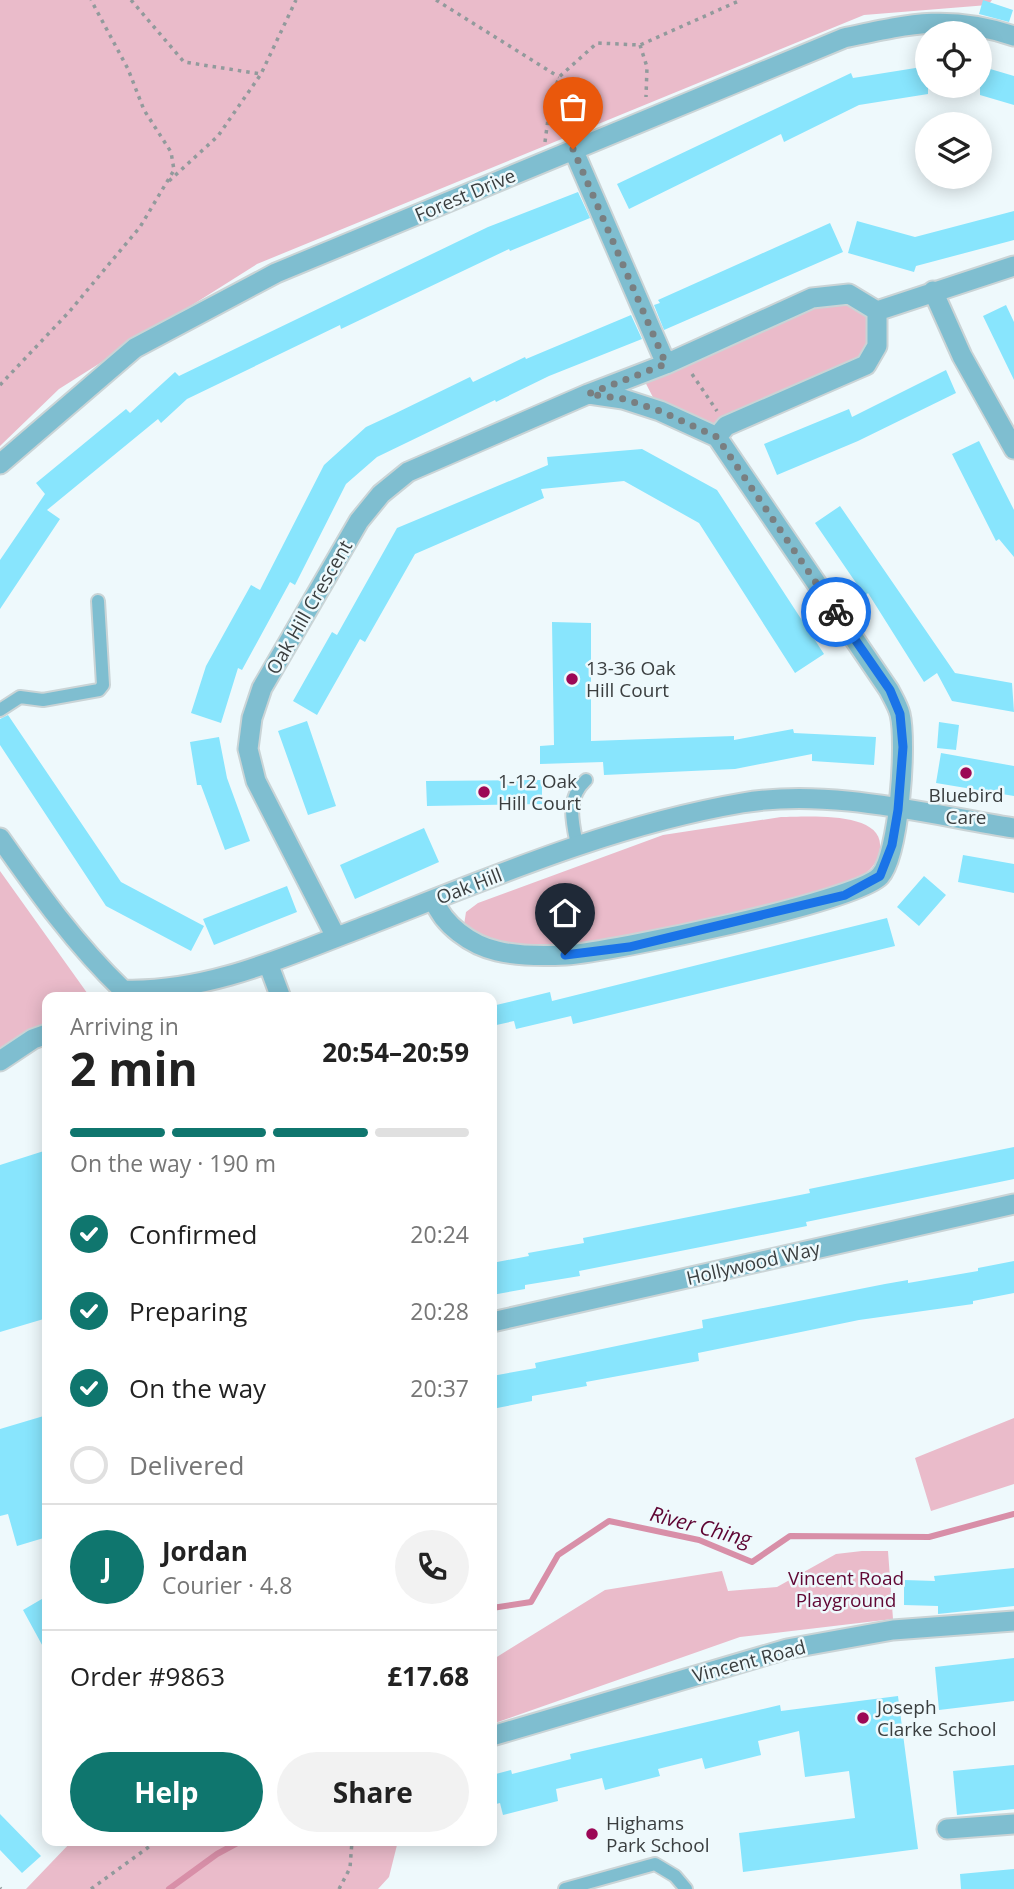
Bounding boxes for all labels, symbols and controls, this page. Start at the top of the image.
map controls [915,21,992,189]
button: locate [915,21,992,98]
pin [543,77,603,149]
icon: bag [554,88,592,126]
button: layers [915,112,992,189]
street label: Forest Drive [411,162,519,228]
street label: Oak Hill Crescent [260,535,358,679]
courier [801,577,871,647]
icon: bike [817,593,855,631]
place label: 13-36 Oak Hill Court [586,655,676,703]
marker: 13-36 Oak Hill Court [564,671,580,687]
marker: Bluebird Care [958,765,974,781]
place label: 1-12 Oak Hill Court [498,768,581,816]
place label: Bluebird Care [928,782,1004,830]
marker: 1-12 Oak Hill Court [476,784,492,800]
street label: Oak Hill [432,862,506,910]
pin [535,883,595,955]
icon: home [546,894,584,932]
text: Arriving in [70,1010,179,1042]
text: 20:54–20:59 [322,1034,469,1070]
text: 2 min [70,1037,198,1099]
text: On the way · 190 m [70,1147,276,1179]
icon: check [70,1215,108,1253]
text: Confirmed [129,1216,257,1252]
text: 20:24 [410,1218,469,1250]
street label: Hollywood Way [684,1235,823,1291]
icon: check [70,1292,108,1330]
text: Preparing [129,1293,247,1329]
text: 20:28 [410,1295,469,1327]
icon: check [70,1369,108,1407]
text: On the way [129,1370,266,1406]
text: 20:37 [410,1372,469,1404]
text: Delivered [129,1447,244,1483]
water label: River Ching [647,1499,756,1553]
button: phone [395,1530,469,1604]
text: Jordan [162,1533,248,1569]
text: J [103,1549,111,1585]
park label: Vincent Road Playground [788,1565,904,1613]
text: Courier · 4.8 [162,1569,292,1601]
street label: Vincent Road [689,1633,809,1689]
text: Order #9863 [70,1658,225,1694]
text: £17.68 [387,1658,469,1694]
place label: Joseph Clarke School [875,1694,997,1742]
marker: Joseph Clarke School [855,1710,871,1726]
button: Help [70,1752,263,1832]
button: Share [277,1752,469,1832]
place label: Highams Park School [606,1810,710,1858]
marker: Highams Park School [584,1826,600,1842]

